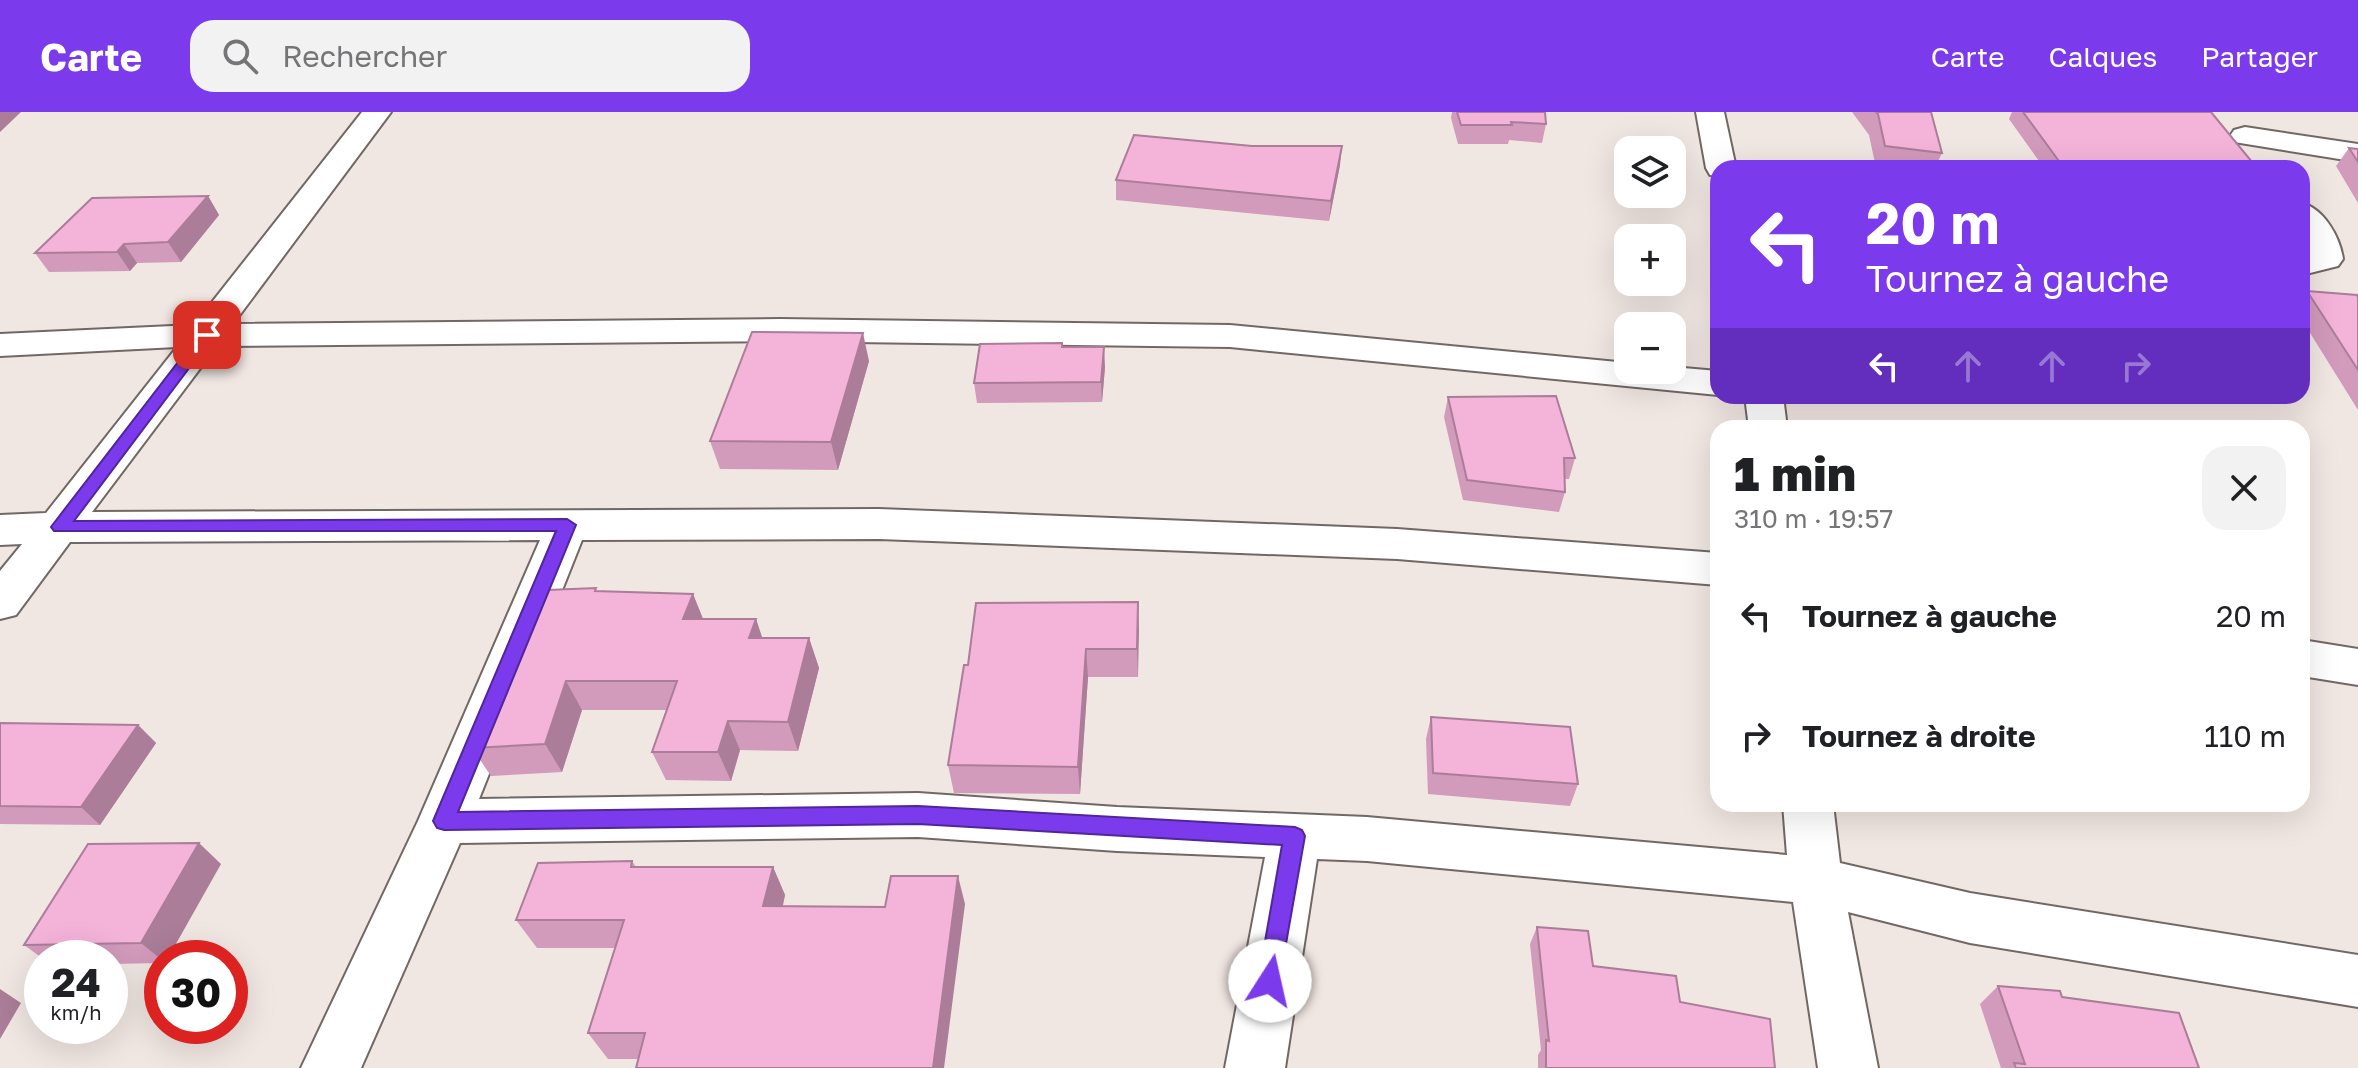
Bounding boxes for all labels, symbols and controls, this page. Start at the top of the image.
search box [190,20,750,92]
text: Carte [40,34,142,79]
icon: search [218,34,262,78]
text: Rechercher [282,38,447,74]
text: Carte [1931,40,2004,73]
text: Calques [2048,40,2157,73]
text: Partager [2201,40,2318,73]
map controls [1614,136,1686,384]
button: layers [1614,136,1686,208]
text: 20 m [1866,189,2000,256]
icon: left [1734,192,1838,296]
button: + [1614,224,1686,296]
text: Tournez à gauche [1866,257,2169,300]
pin [173,301,241,369]
button: − [1614,312,1686,384]
icon: arrive [185,313,229,357]
icon: left [1862,344,1906,388]
icon: ahead [1946,344,1990,388]
icon: ahead [2030,344,2074,388]
icon: right [2114,344,2158,388]
text: 1 min [1734,444,1856,502]
button: close [2202,446,2286,530]
text: 310 m · 19:57 [1734,503,1893,534]
icon: left [1734,594,1778,638]
text: Tournez à gauche [1802,598,2057,634]
text: 20 m [2216,598,2286,634]
icon: right [1734,714,1778,758]
text: Tournez à droite [1802,718,2036,754]
text: 110 m [2204,718,2286,754]
position arrow [1228,939,1312,1023]
speed limit sign: 30 [144,940,248,1044]
text: 24 [51,958,101,1006]
text: km/h [51,1000,101,1024]

